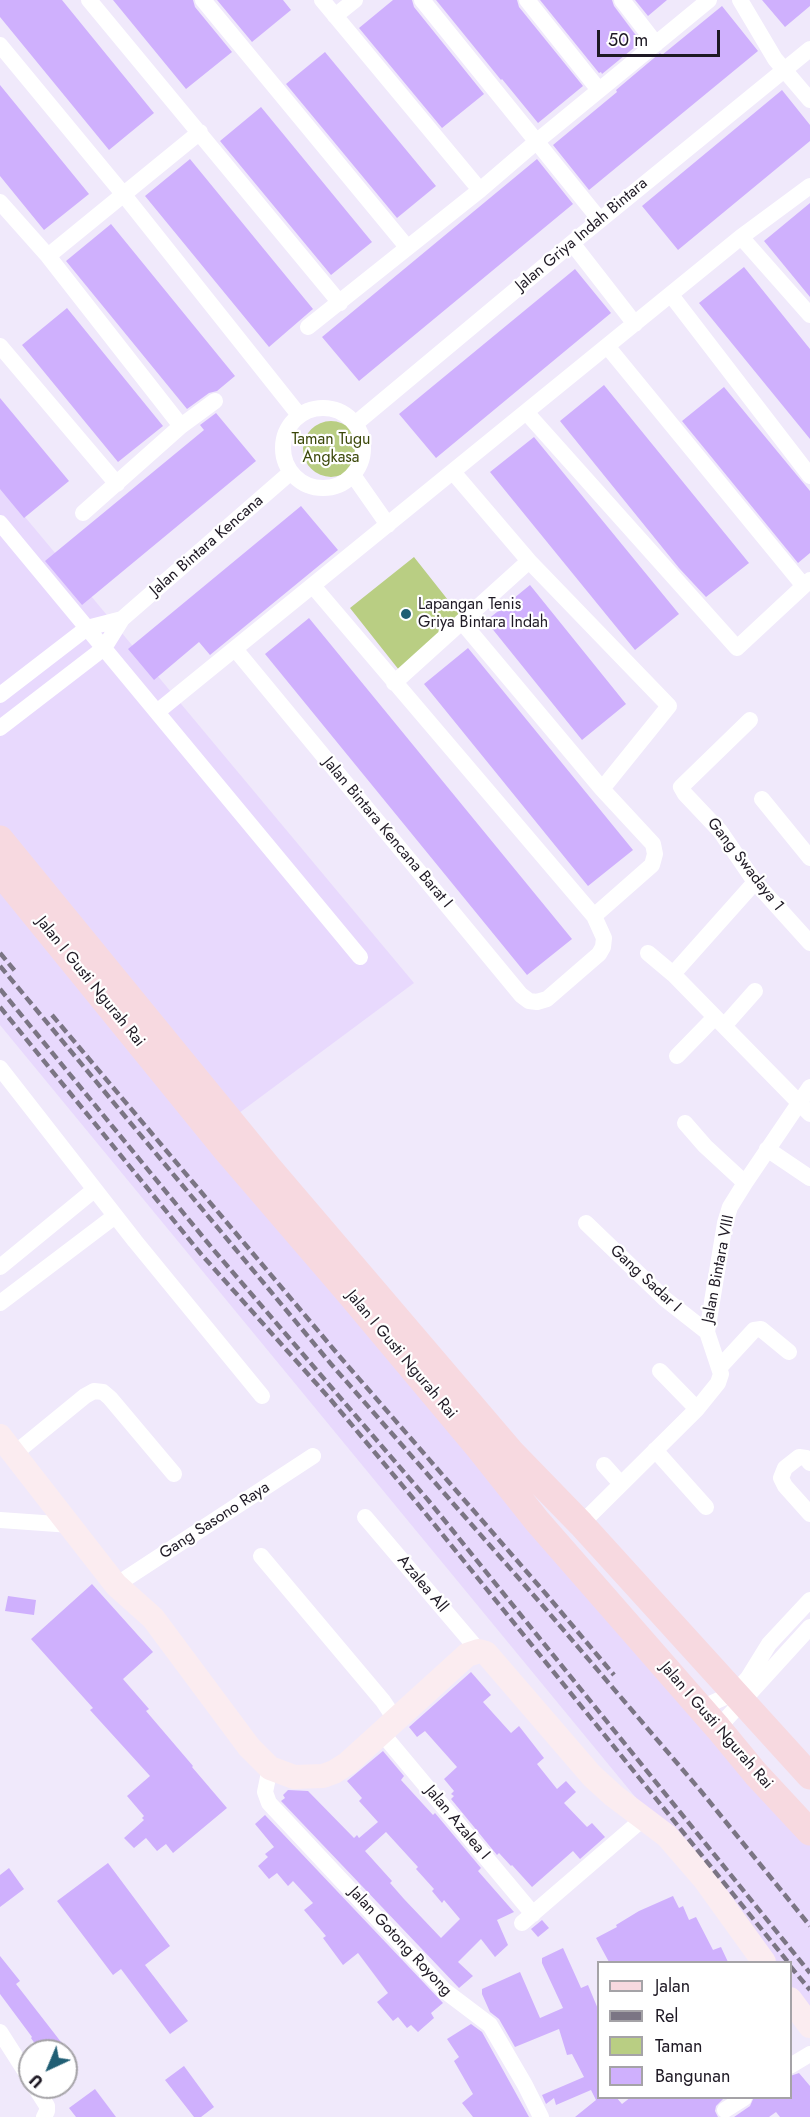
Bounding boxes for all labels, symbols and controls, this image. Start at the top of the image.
scale bar [600,18,723,56]
text: 50 m [608,27,648,53]
street label: Jalan Griya Indah Bintara [512,174,652,296]
park label: Taman Tugu Angkasa [292,430,370,468]
street label: Jalan Bintara Kencana [146,492,268,600]
place label: Lapangan Tenis Griya Bintara Indah [418,595,548,633]
marker: Lapangan Tenis Griya Bintara Indah [399,607,413,621]
street label: Jalan Bintara Kencana Barat I [318,754,456,912]
street label: Gang Swadaya 1 [703,814,787,916]
street label: Jalan I Gusti Ngurah Rai [32,913,148,1051]
street label: Jalan Bintara VIII [699,1213,739,1325]
street label: Gang Sadar I [606,1241,684,1317]
street label: Jalan I Gusti Ngurah Rai [342,1287,460,1423]
street label: Gang Sasono Raya [156,1478,274,1564]
street label: Azalea All [393,1551,451,1617]
street label: Jalan I Gusti Ngurah Rai [656,1659,776,1793]
street label: Jalan Azalea I [420,1782,494,1864]
street label: Jalan Gotong Royong [344,1883,456,2001]
legend [597,1961,792,2099]
text: Jalan [655,1973,690,1999]
text: Rel [655,2003,679,2029]
text: Taman [655,2033,702,2059]
north arrow [18,2039,78,2099]
text: Bangunan [655,2063,730,2089]
text: U [25,2069,49,2093]

